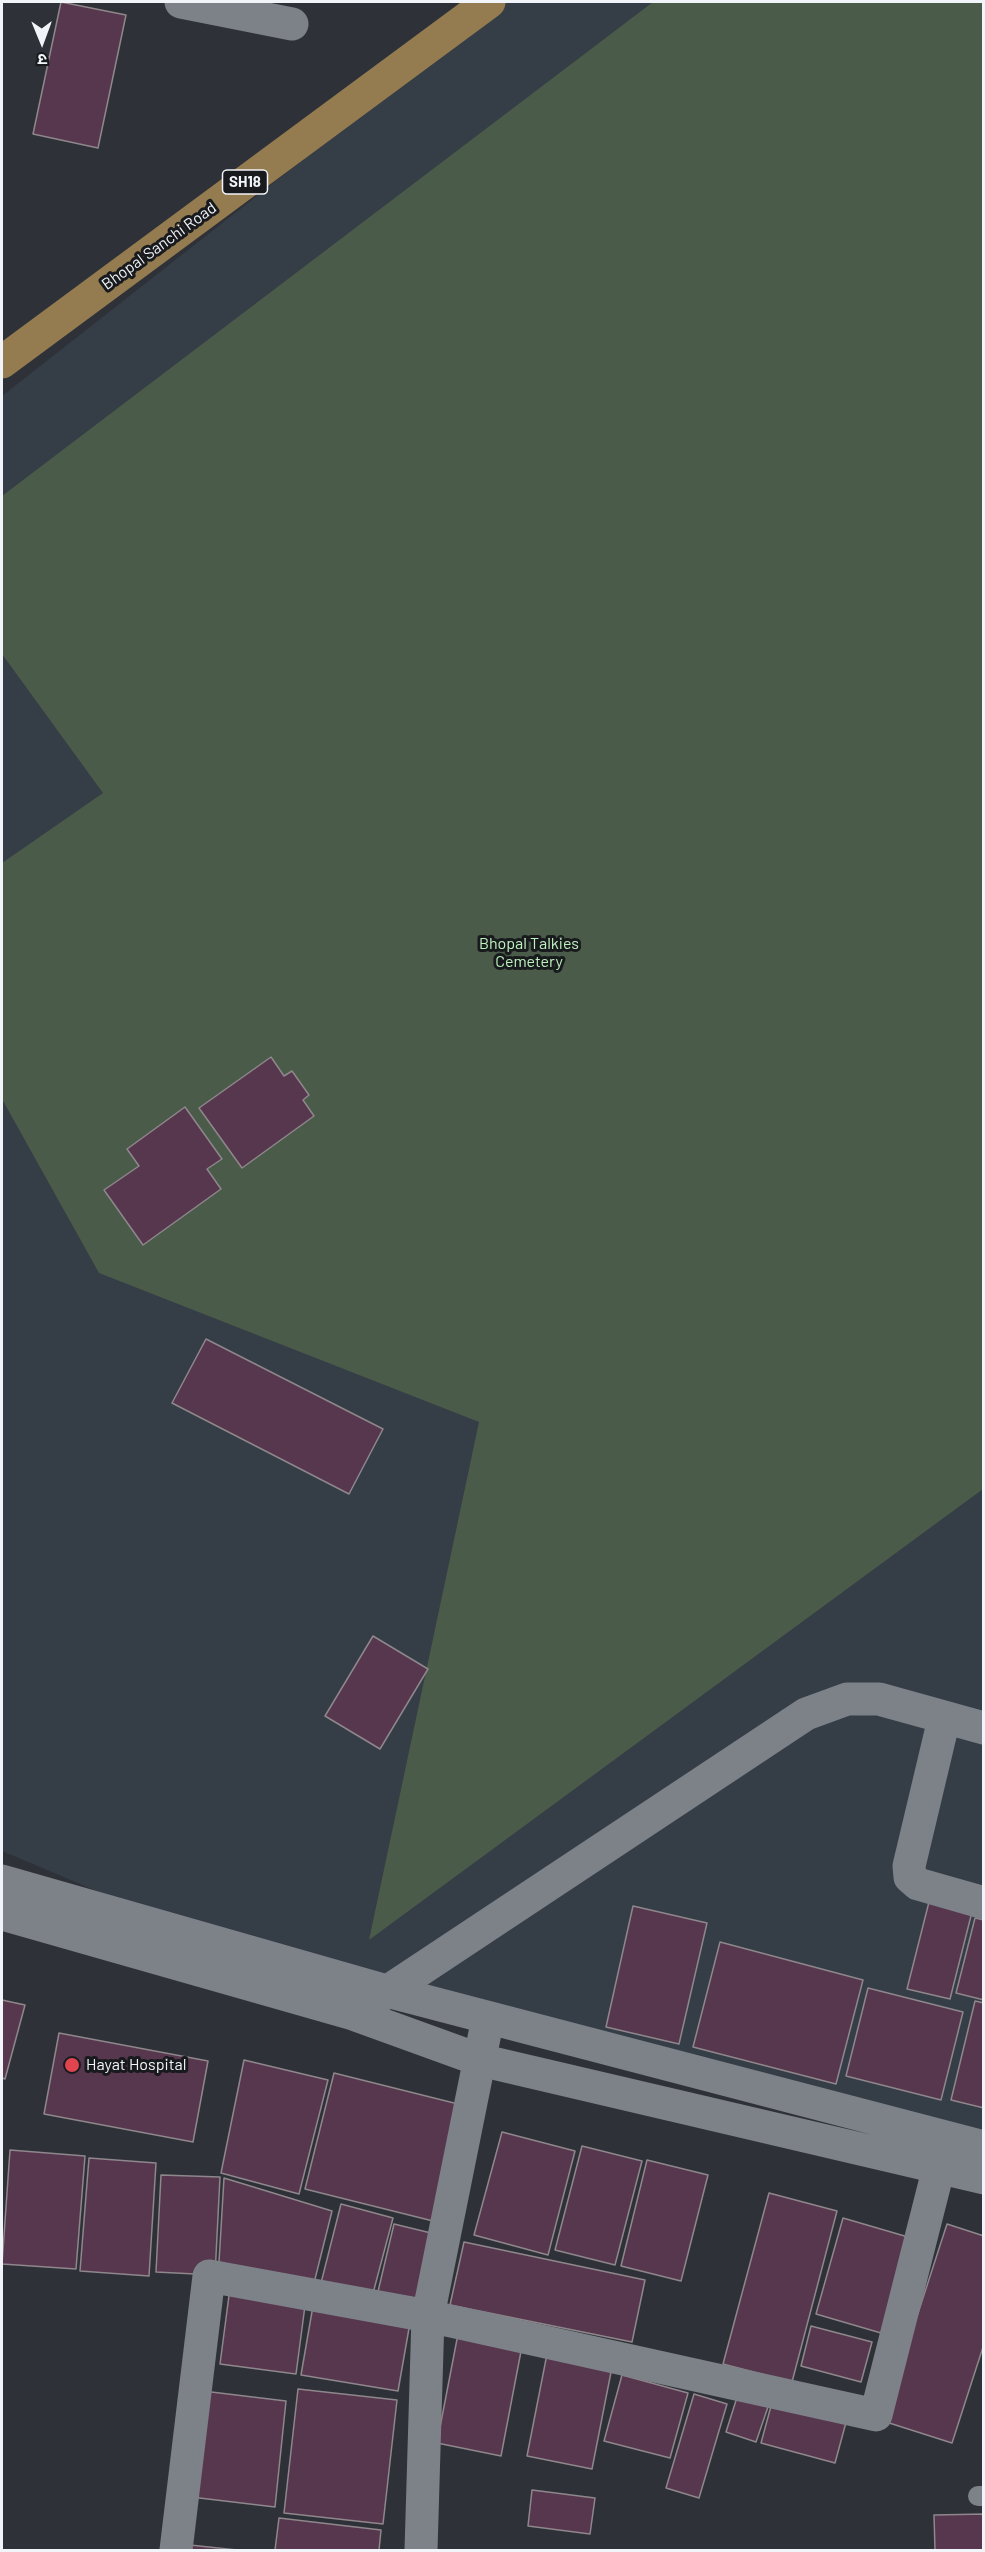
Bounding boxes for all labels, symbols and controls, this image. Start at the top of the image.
north arrow [12,12,72,72]
text: उ [37,51,47,70]
road number: SH18 [222,170,268,194]
street label: Bhopal Sanchi Road [98,198,220,294]
park label: Bhopal Talkies Cemetery [479,934,579,972]
place label: Hayat Hospital [86,2055,186,2075]
marker: Hayat Hospital [63,2056,81,2074]

